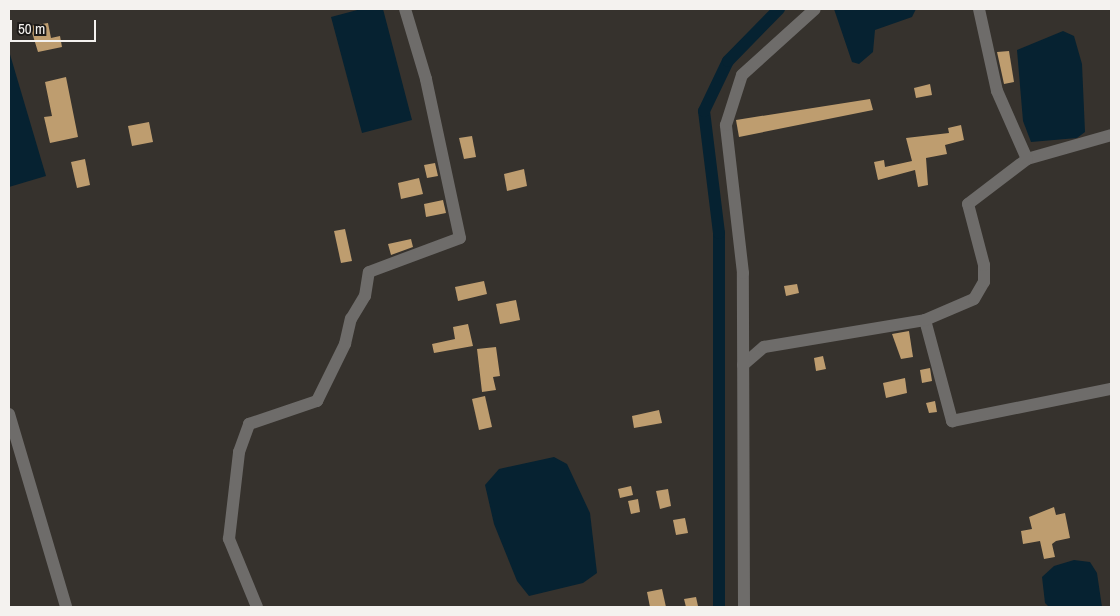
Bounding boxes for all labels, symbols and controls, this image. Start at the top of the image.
scale bar [12,10,99,42]
text: 50 m [18,18,45,39]

